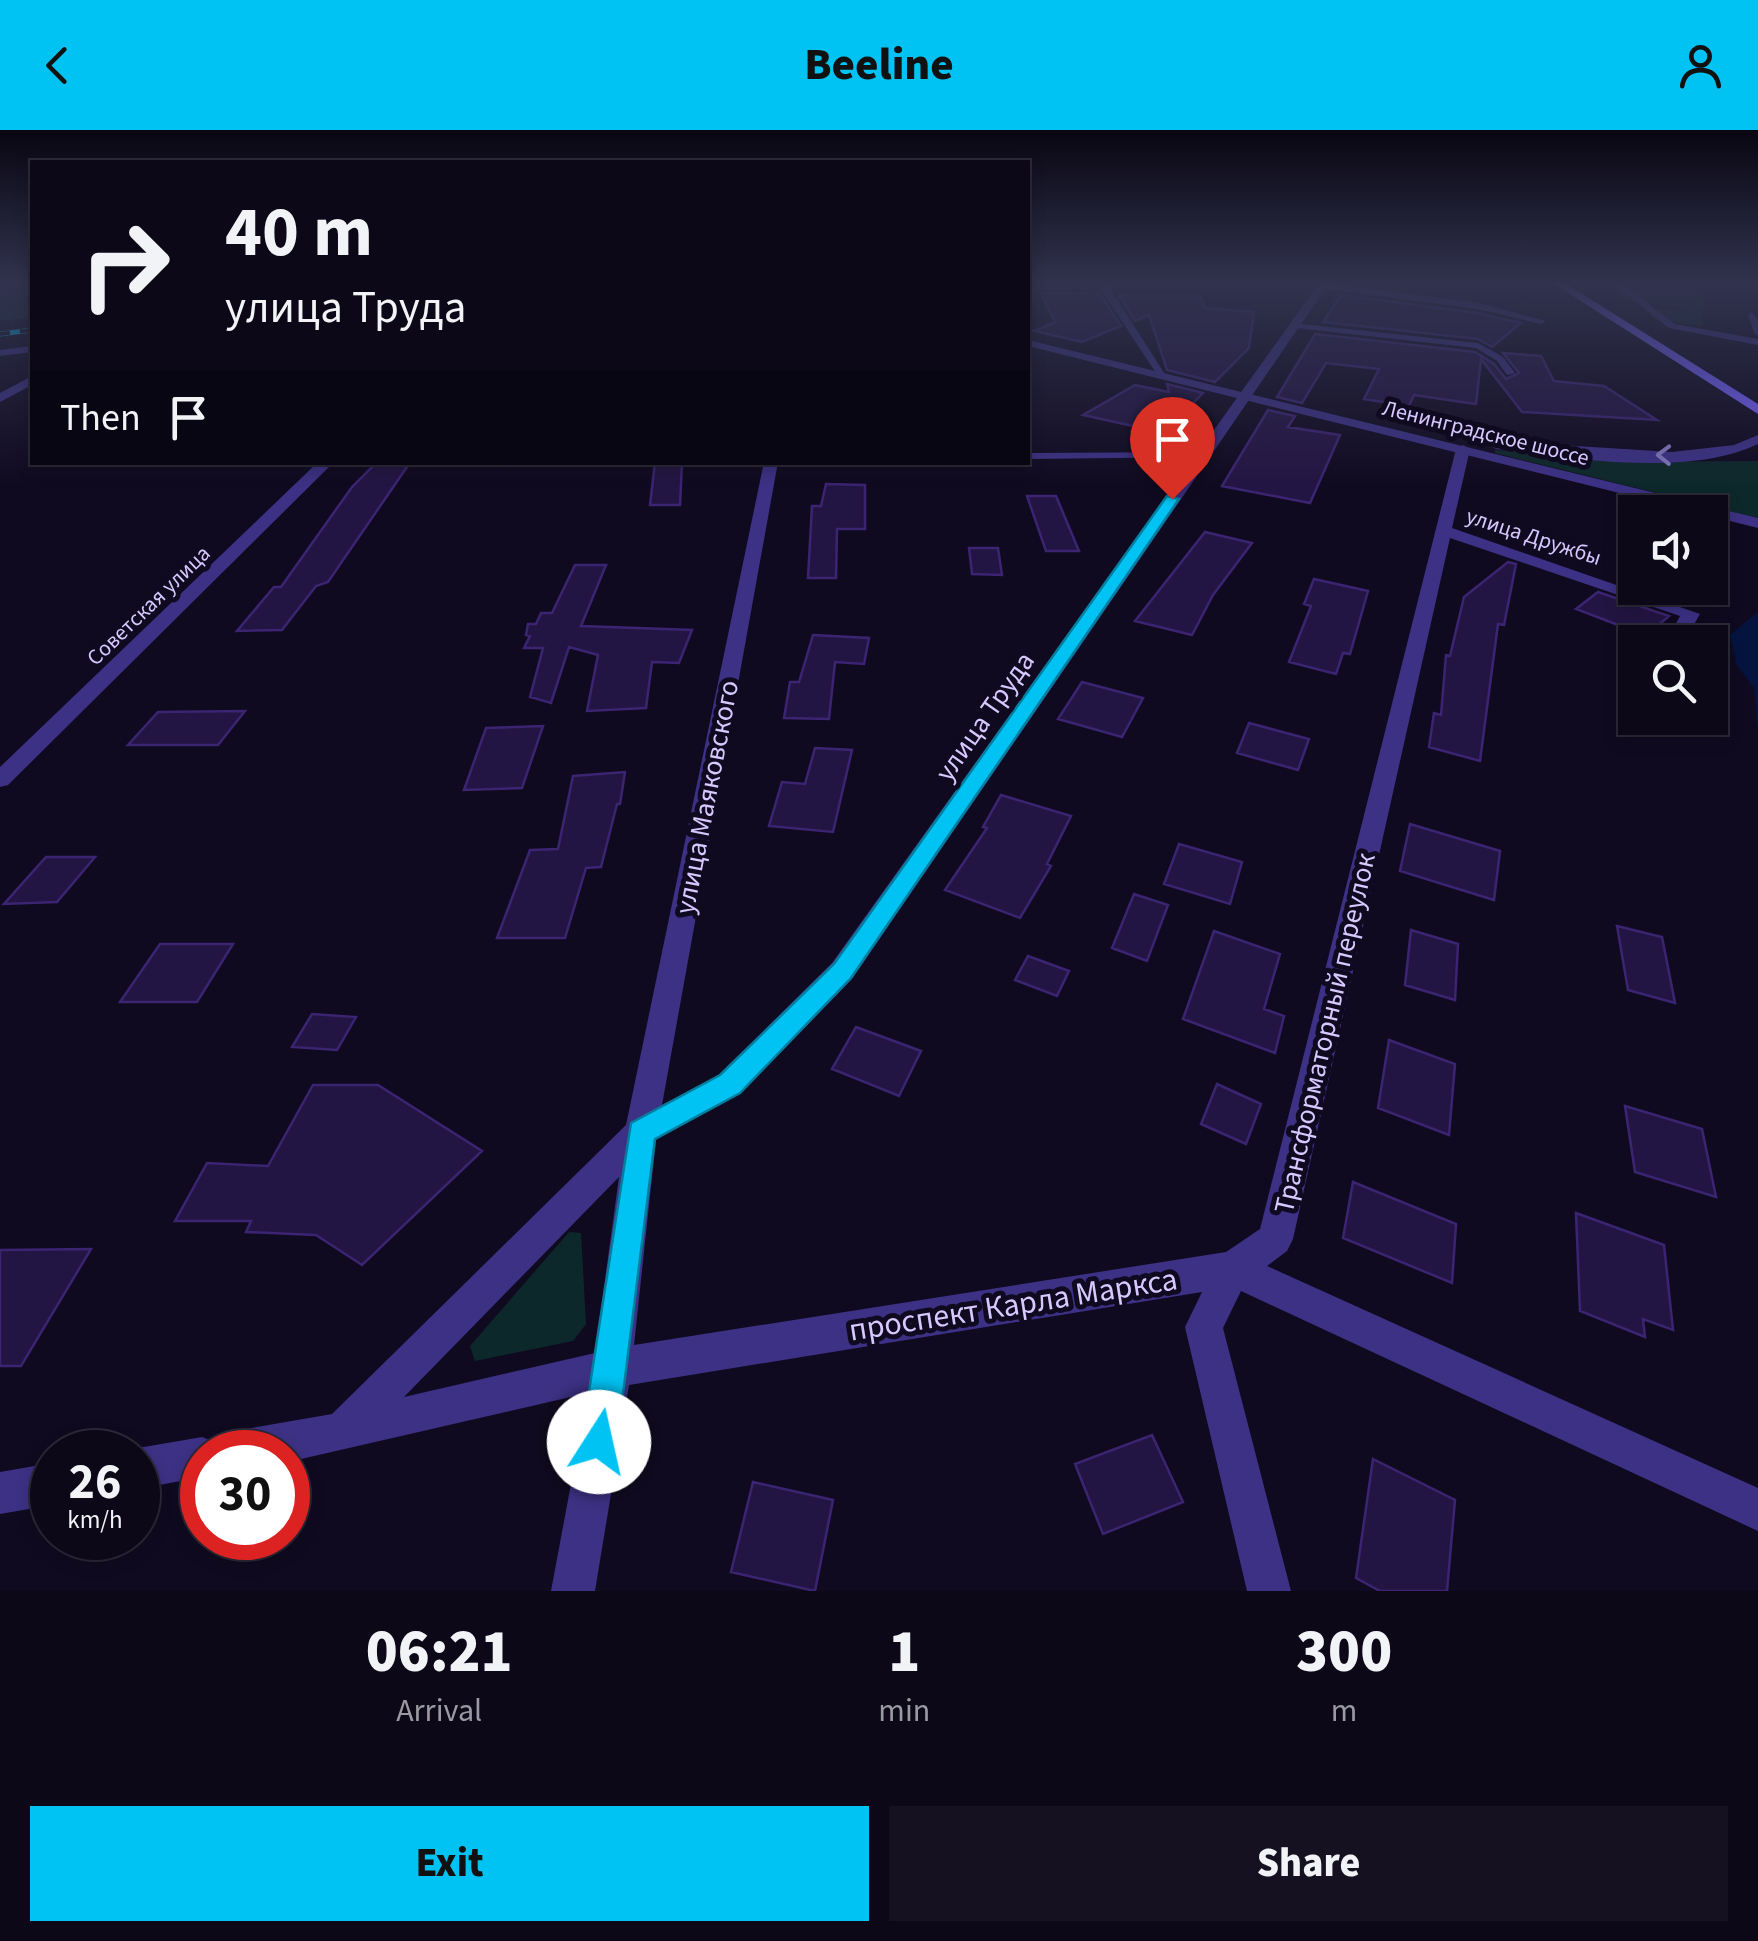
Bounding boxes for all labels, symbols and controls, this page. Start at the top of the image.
text: Beeline [804,33,954,97]
icon: back [30,38,85,93]
icon: person [1673,38,1728,93]
text: 40 m [225,183,373,283]
icon: right [60,200,190,330]
text: улица Труда [225,276,466,340]
icon: arrive [161,390,216,445]
text: Then [60,391,141,445]
street label: Ленинградское шоссе [1379,392,1593,474]
pin [1130,397,1215,500]
icon: arrive [1145,412,1200,467]
one-way arrow [1656,445,1672,466]
map controls [1618,495,1728,735]
button: sound [1618,495,1728,605]
street label: улица Дружбы [1462,500,1605,574]
street label: Советская улица [80,538,218,673]
button: search [1618,625,1728,735]
street label: улица Труда [925,644,1044,790]
street label: улица Маяковского [665,677,749,918]
street label: Трансформаторный переулок [1264,849,1386,1217]
street label: проспект Карла Маркса [846,1256,1181,1354]
position arrow [547,1390,651,1494]
speed limit sign: 30 [180,1430,310,1560]
text: 26 [69,1447,121,1518]
text: km/h [67,1502,123,1538]
text: 06:21 [366,1610,513,1695]
text: 1 [888,1610,920,1695]
text: 300 [1296,1610,1392,1695]
text: Arrival [396,1688,482,1734]
text: min [878,1688,930,1734]
text: m [1331,1688,1357,1734]
button: Exit [30,1806,869,1921]
button: Share [889,1806,1728,1921]

